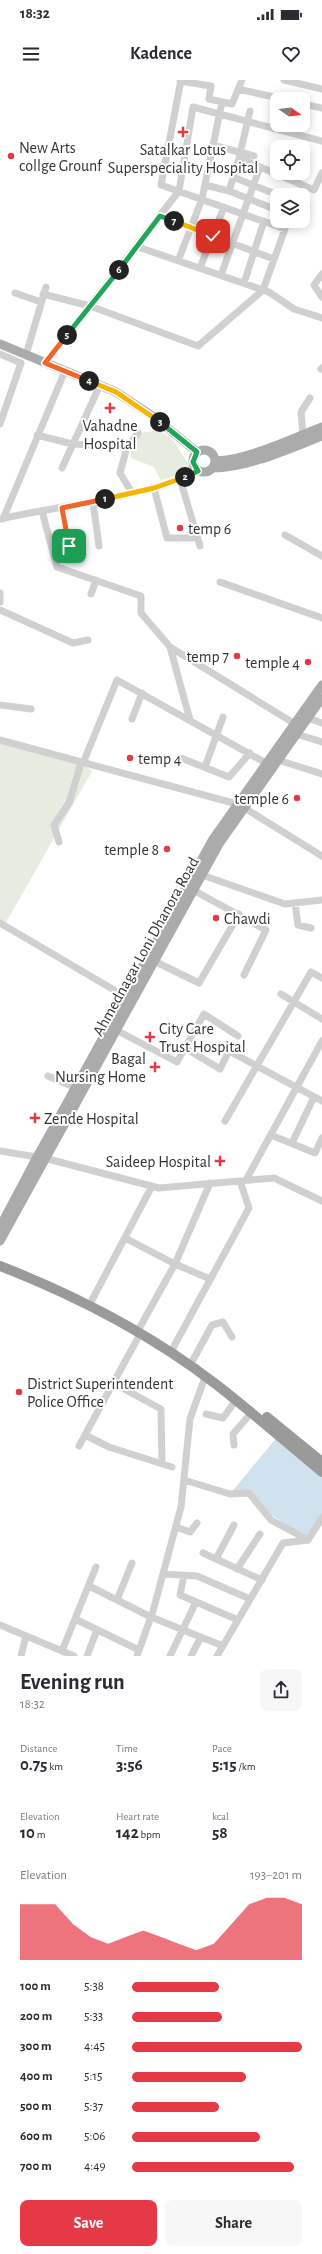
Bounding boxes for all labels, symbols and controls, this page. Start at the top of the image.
text: 18:32 [20,6,50,21]
icon: menu [20,43,42,65]
icon: heart [280,43,302,65]
text: Kadence [130,45,192,63]
north arrow [270,92,310,132]
map controls [270,92,310,228]
marker: Satalkar Lotus Superspeciality Hospital [177,126,189,138]
place label: New Arts collge Grounf [19,140,103,174]
button: locate [270,140,310,180]
place label: Satalkar Lotus Superspeciality Hospital [108,142,258,177]
marker: New Arts collge Grounf [6,151,16,161]
button: layers [270,188,310,228]
pin: 7 [164,211,184,231]
text: 7 [172,215,176,226]
pin [196,219,230,253]
icon: check [202,225,224,247]
pin: 6 [109,260,129,280]
text: 6 [116,264,122,275]
pin: 5 [57,325,77,345]
text: 5 [65,329,69,340]
pin: 4 [79,371,99,391]
text: 4 [86,375,92,386]
marker: Vahadne Hospital [104,402,116,414]
pin: 3 [150,412,170,432]
text: 3 [158,416,162,427]
place label: Vahadne Hospital [82,418,138,452]
pin: 2 [175,467,195,487]
text: 2 [182,471,188,482]
pin: 1 [95,489,115,509]
text: 1 [103,493,107,504]
place label: temp 6 [188,521,231,537]
marker: temp 6 [175,523,185,533]
pin [52,529,86,563]
icon: arrive [58,535,80,557]
place label: temp 7 [186,649,229,665]
marker: temp 7 [232,651,242,661]
place label: temple 4 [245,655,300,671]
marker: temple 4 [303,657,313,667]
place label: temp 4 [138,751,182,767]
marker: temp 4 [125,753,135,763]
place label: temple 6 [234,791,289,807]
marker: temple 6 [292,793,302,803]
place label: temple 8 [104,842,159,858]
marker: temple 8 [162,844,172,854]
street label: Ahmednagar Loni Dhanora Road [90,854,202,1039]
place label: Chawdi [224,911,271,927]
marker: Chawdi [211,913,221,923]
place label: City Care Trust Hospital [159,1021,246,1055]
marker: City Care Trust Hospital [144,1031,156,1043]
place label: Bagal Nursing Home [55,1051,146,1085]
marker: Bagal Nursing Home [149,1061,161,1073]
place label: Zende Hospital [44,1111,139,1127]
marker: Zende Hospital [29,1112,41,1124]
place label: Saideep Hospital [106,1154,211,1170]
marker: Saideep Hospital [214,1155,226,1167]
place label: District Superintendent Police Office [27,1376,173,1410]
marker: District Superintendent Police Office [14,1387,24,1397]
button: share [260,1669,302,1711]
text: Evening run [20,1671,125,1693]
text: 18:32 [20,1698,45,1711]
text: Distance [20,1743,57,1754]
text: Time [116,1743,138,1754]
text: Pace [212,1743,232,1754]
text: 0.75 [20,1756,47,1773]
text: 3:56 [116,1756,143,1773]
text: 5:15 [212,1756,237,1773]
text: km [47,1761,63,1772]
text: /km [237,1761,256,1772]
text: Elevation [20,1811,60,1822]
text: Heart rate [116,1811,159,1822]
text: kcal [212,1811,229,1822]
text: 10 [20,1824,35,1841]
text: 142 [116,1824,139,1841]
text: 58 [212,1824,228,1841]
text: m [35,1829,46,1840]
text: bpm [139,1829,160,1840]
text: Elevation [20,1869,67,1882]
text: 193–201 m [250,1869,302,1882]
text: 100 m [20,1980,51,1993]
text: 5:38 [84,1980,104,1993]
text: 200 m [20,2010,52,2023]
text: 5:33 [84,2010,103,2023]
text: 300 m [20,2040,52,2053]
text: 4:45 [84,2040,105,2053]
text: 400 m [20,2070,53,2083]
text: 5:15 [84,2070,102,2083]
text: 500 m [20,2100,52,2113]
text: 5:37 [84,2100,103,2113]
text: 600 m [20,2130,52,2143]
text: 5:06 [84,2130,105,2143]
text: 700 m [20,2160,52,2173]
text: 4:49 [84,2160,106,2173]
button: Save [20,2200,157,2246]
button: Share [165,2200,302,2246]

